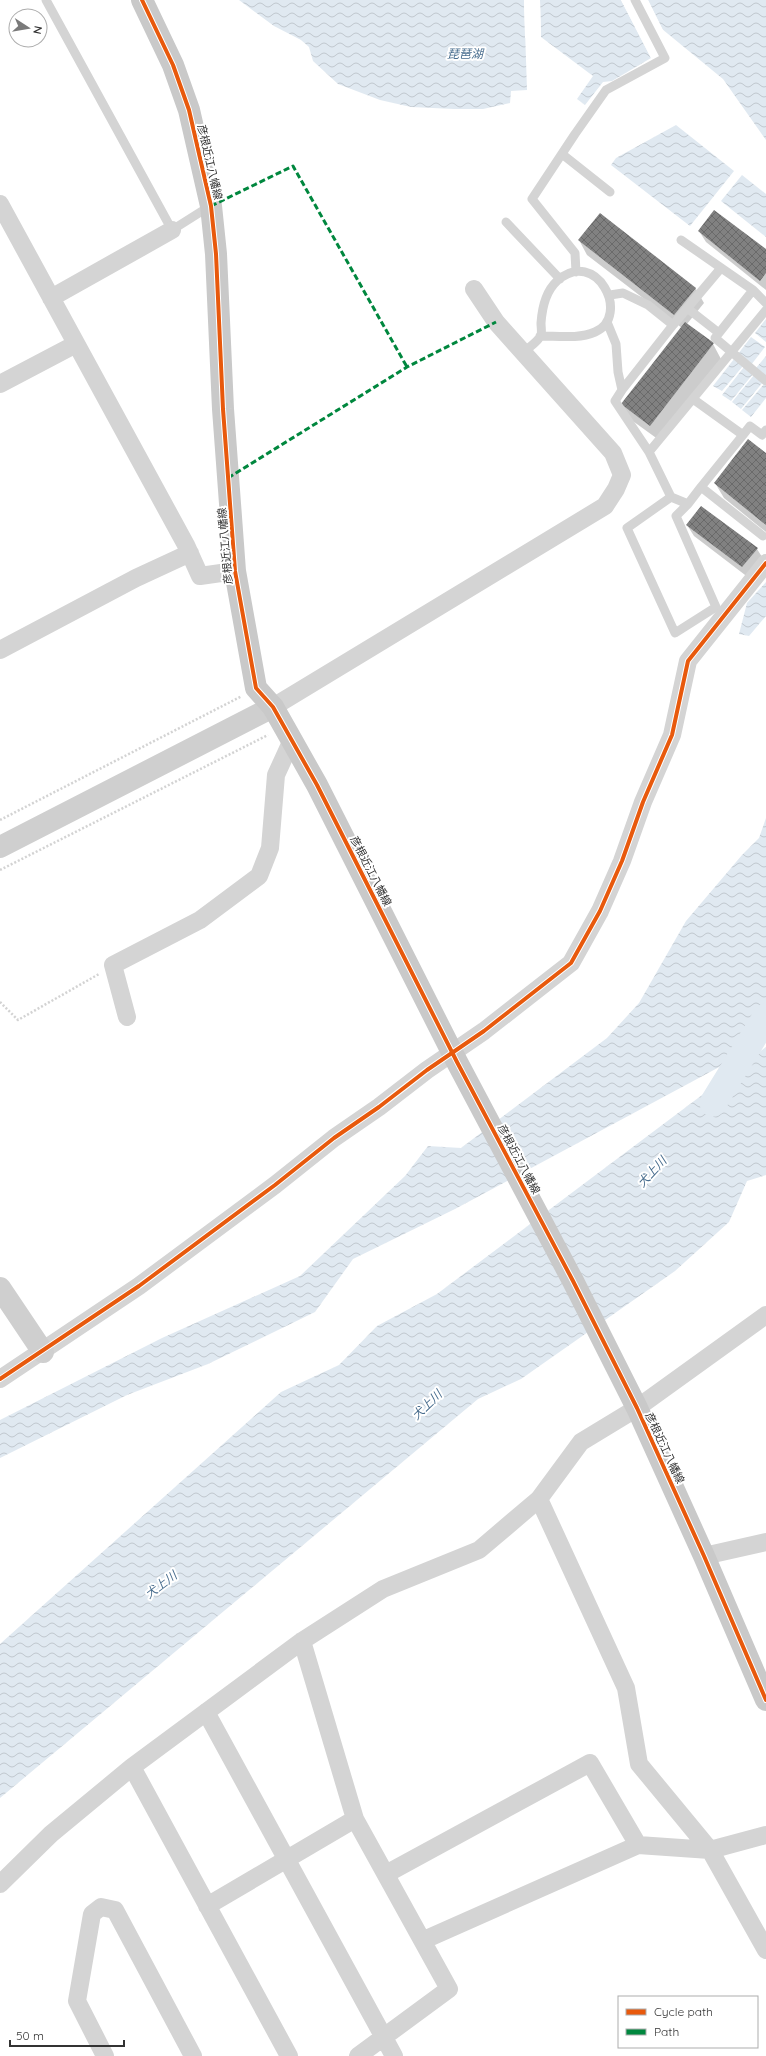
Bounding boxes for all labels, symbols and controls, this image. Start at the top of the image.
north arrow [8,8,48,48]
text: N [30,25,45,35]
water label: 琵琶湖 [447,46,485,61]
street label: 彦根近江八幡線 [195,123,225,201]
street label: 彦根近江八幡線 [215,507,235,585]
street label: 彦根近江八幡線 [347,834,395,908]
street label: 彦根近江八幡線 [495,1122,543,1196]
water label: 犬上川 [634,1152,671,1190]
water label: 犬上川 [408,1385,446,1423]
street label: 彦根近江八幡線 [642,1410,688,1486]
water label: 犬上川 [142,1567,181,1601]
legend [618,1996,758,2048]
text: Cycle path [654,2004,713,2019]
scale bar [10,2022,124,2048]
text: Path [654,2024,679,2039]
text: 50 m [16,2028,44,2043]

